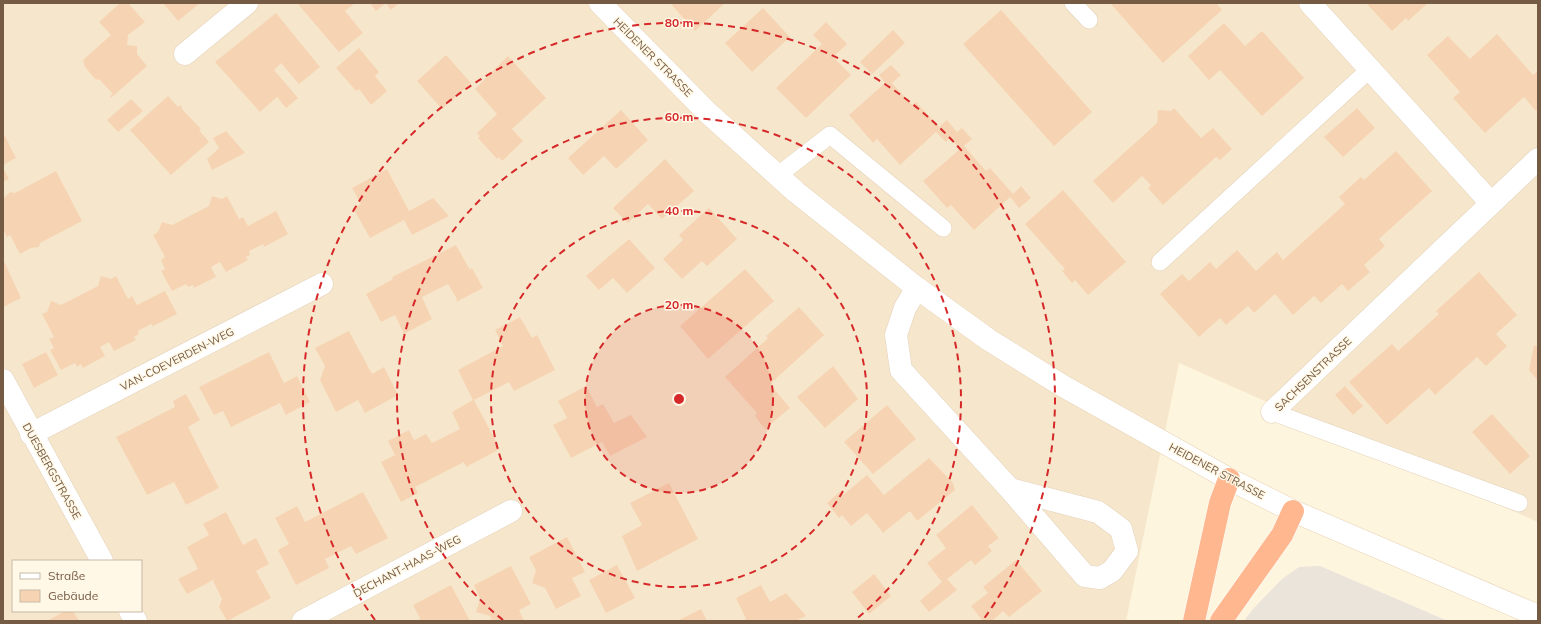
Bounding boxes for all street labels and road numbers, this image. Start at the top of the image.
street label: HEIDENER STRASSE [610,14,696,100]
street label: VAN-COEVERDEN-WEG [118,324,236,394]
street label: SACHSENSTRASSE [1272,334,1354,414]
street label: DUESBERGSTRASSE [20,420,84,522]
street label: HEIDENER STRASSE [1167,440,1267,502]
street label: DECHANT-HAAS-WEG [351,532,463,600]

